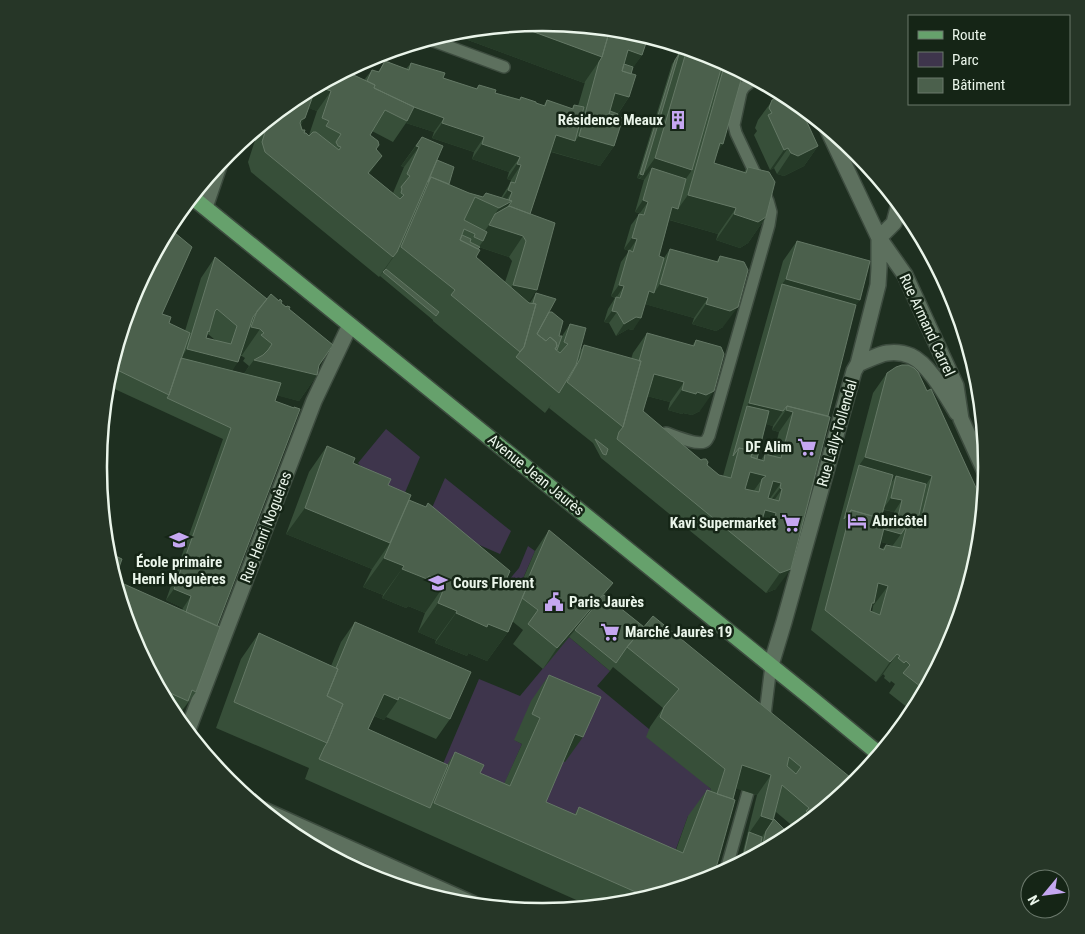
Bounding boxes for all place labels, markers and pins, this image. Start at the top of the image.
building icon: Résidence Meaux [667,109,689,131]
place label: Résidence Meaux [558,111,663,129]
supermarket icon: DF Alim [796,436,818,458]
place label: DF Alim [745,438,792,456]
hotel icon: Abricôtel [846,510,868,532]
supermarket icon: Kavi Supermarket [780,512,802,534]
place label: Abricôtel [872,512,927,530]
place label: Kavi Supermarket [670,514,776,532]
school or university icon: École primaire Henri Noguères [168,529,190,551]
place label: École primaire Henri Noguères [132,553,226,588]
school or university icon: Cours Florent [427,572,449,594]
place label: Cours Florent [453,574,534,592]
public building icon: Paris Jaurès [543,591,565,613]
place label: Paris Jaurès [569,593,644,611]
supermarket icon: Marché Jaurès 19 [599,621,621,643]
place label: Marché Jaurès 19 [625,623,732,641]

